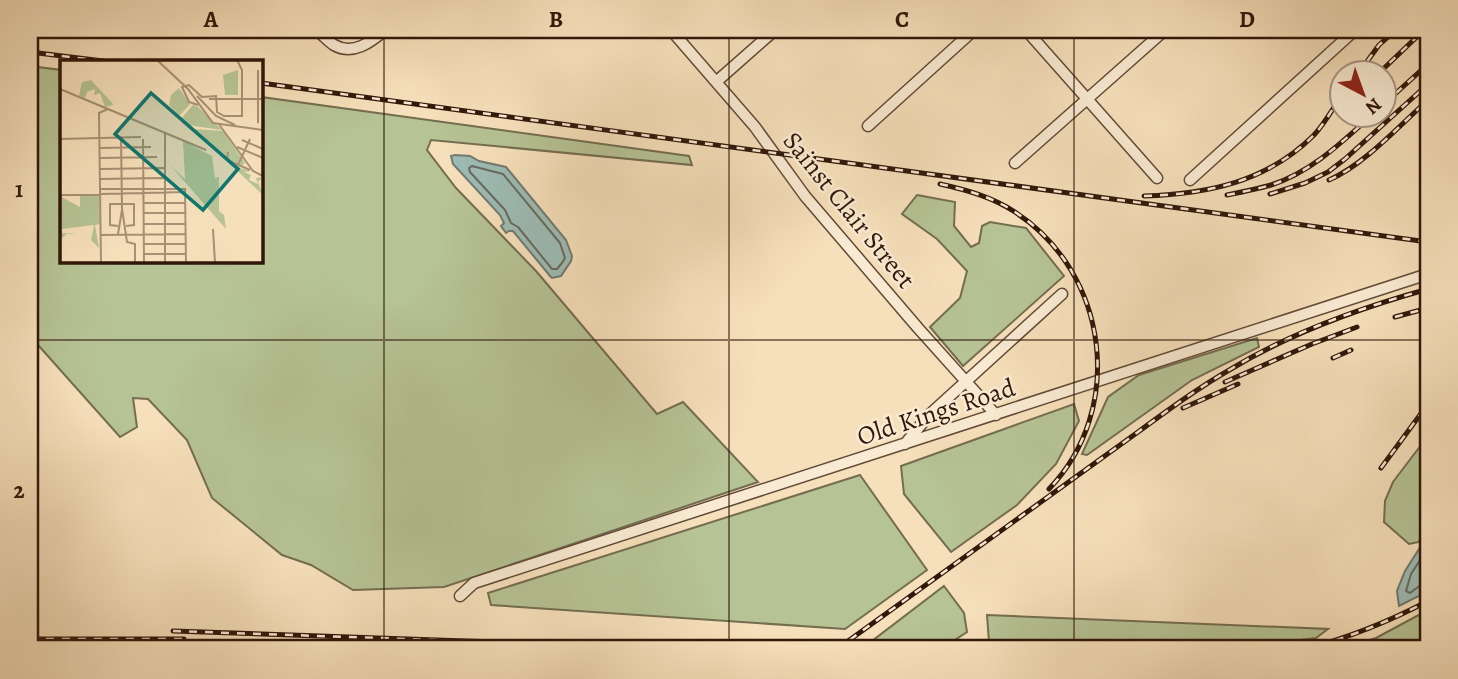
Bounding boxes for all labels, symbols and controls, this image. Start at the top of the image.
text: A [203,4,219,35]
text: B [549,4,563,35]
text: C [895,4,909,35]
text: D [1239,4,1255,35]
inset map [60,60,262,262]
north arrow [1328,60,1398,130]
text: N [1360,92,1387,121]
street label: Sainst Clair Street [775,124,923,296]
text: 1 [15,174,23,205]
street label: Old Kings Road [853,370,1019,454]
text: 2 [13,475,25,506]

